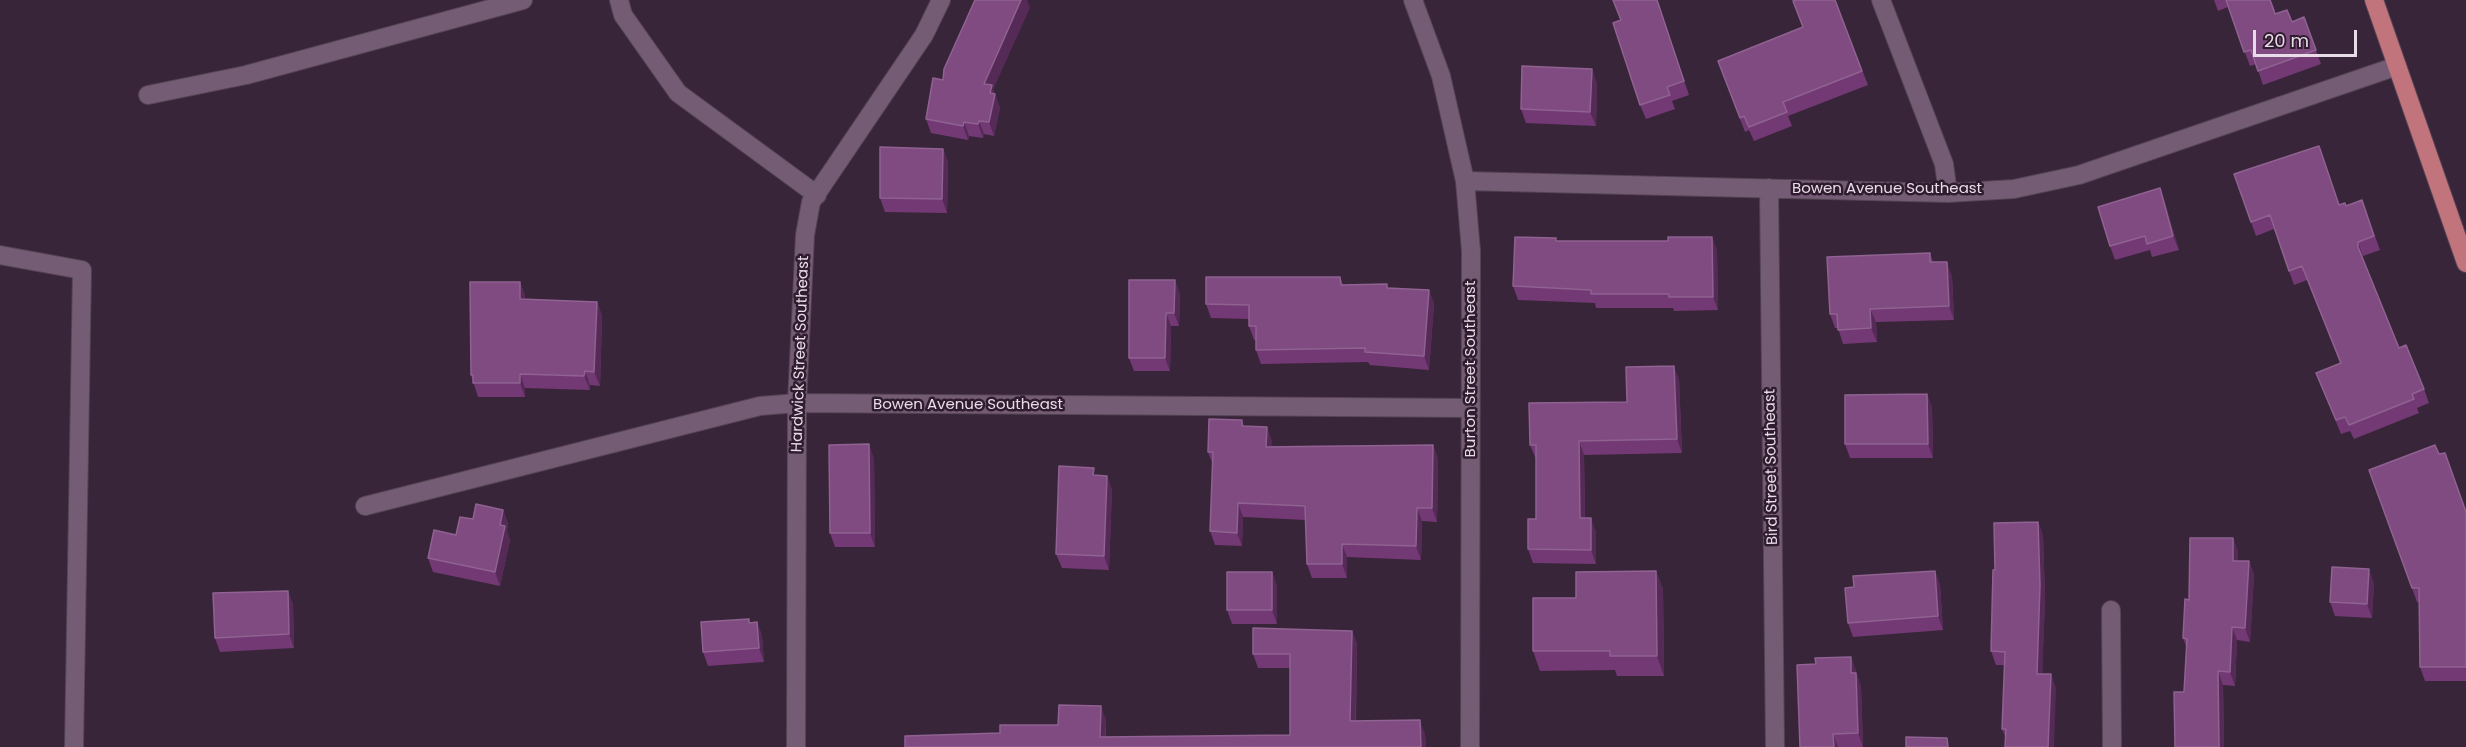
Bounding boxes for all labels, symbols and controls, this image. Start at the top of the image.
scale bar [2256,18,2360,56]
text: 20 m [2264,28,2309,53]
street label: Bowen Avenue Southeast [1792,180,1982,198]
street label: Hardwick Street Southeast [789,255,813,453]
street label: Burton Street Southeast [1462,281,1480,457]
street label: Bird Street Southeast [1762,389,1782,545]
street label: Bowen Avenue Southeast [873,396,1063,414]

